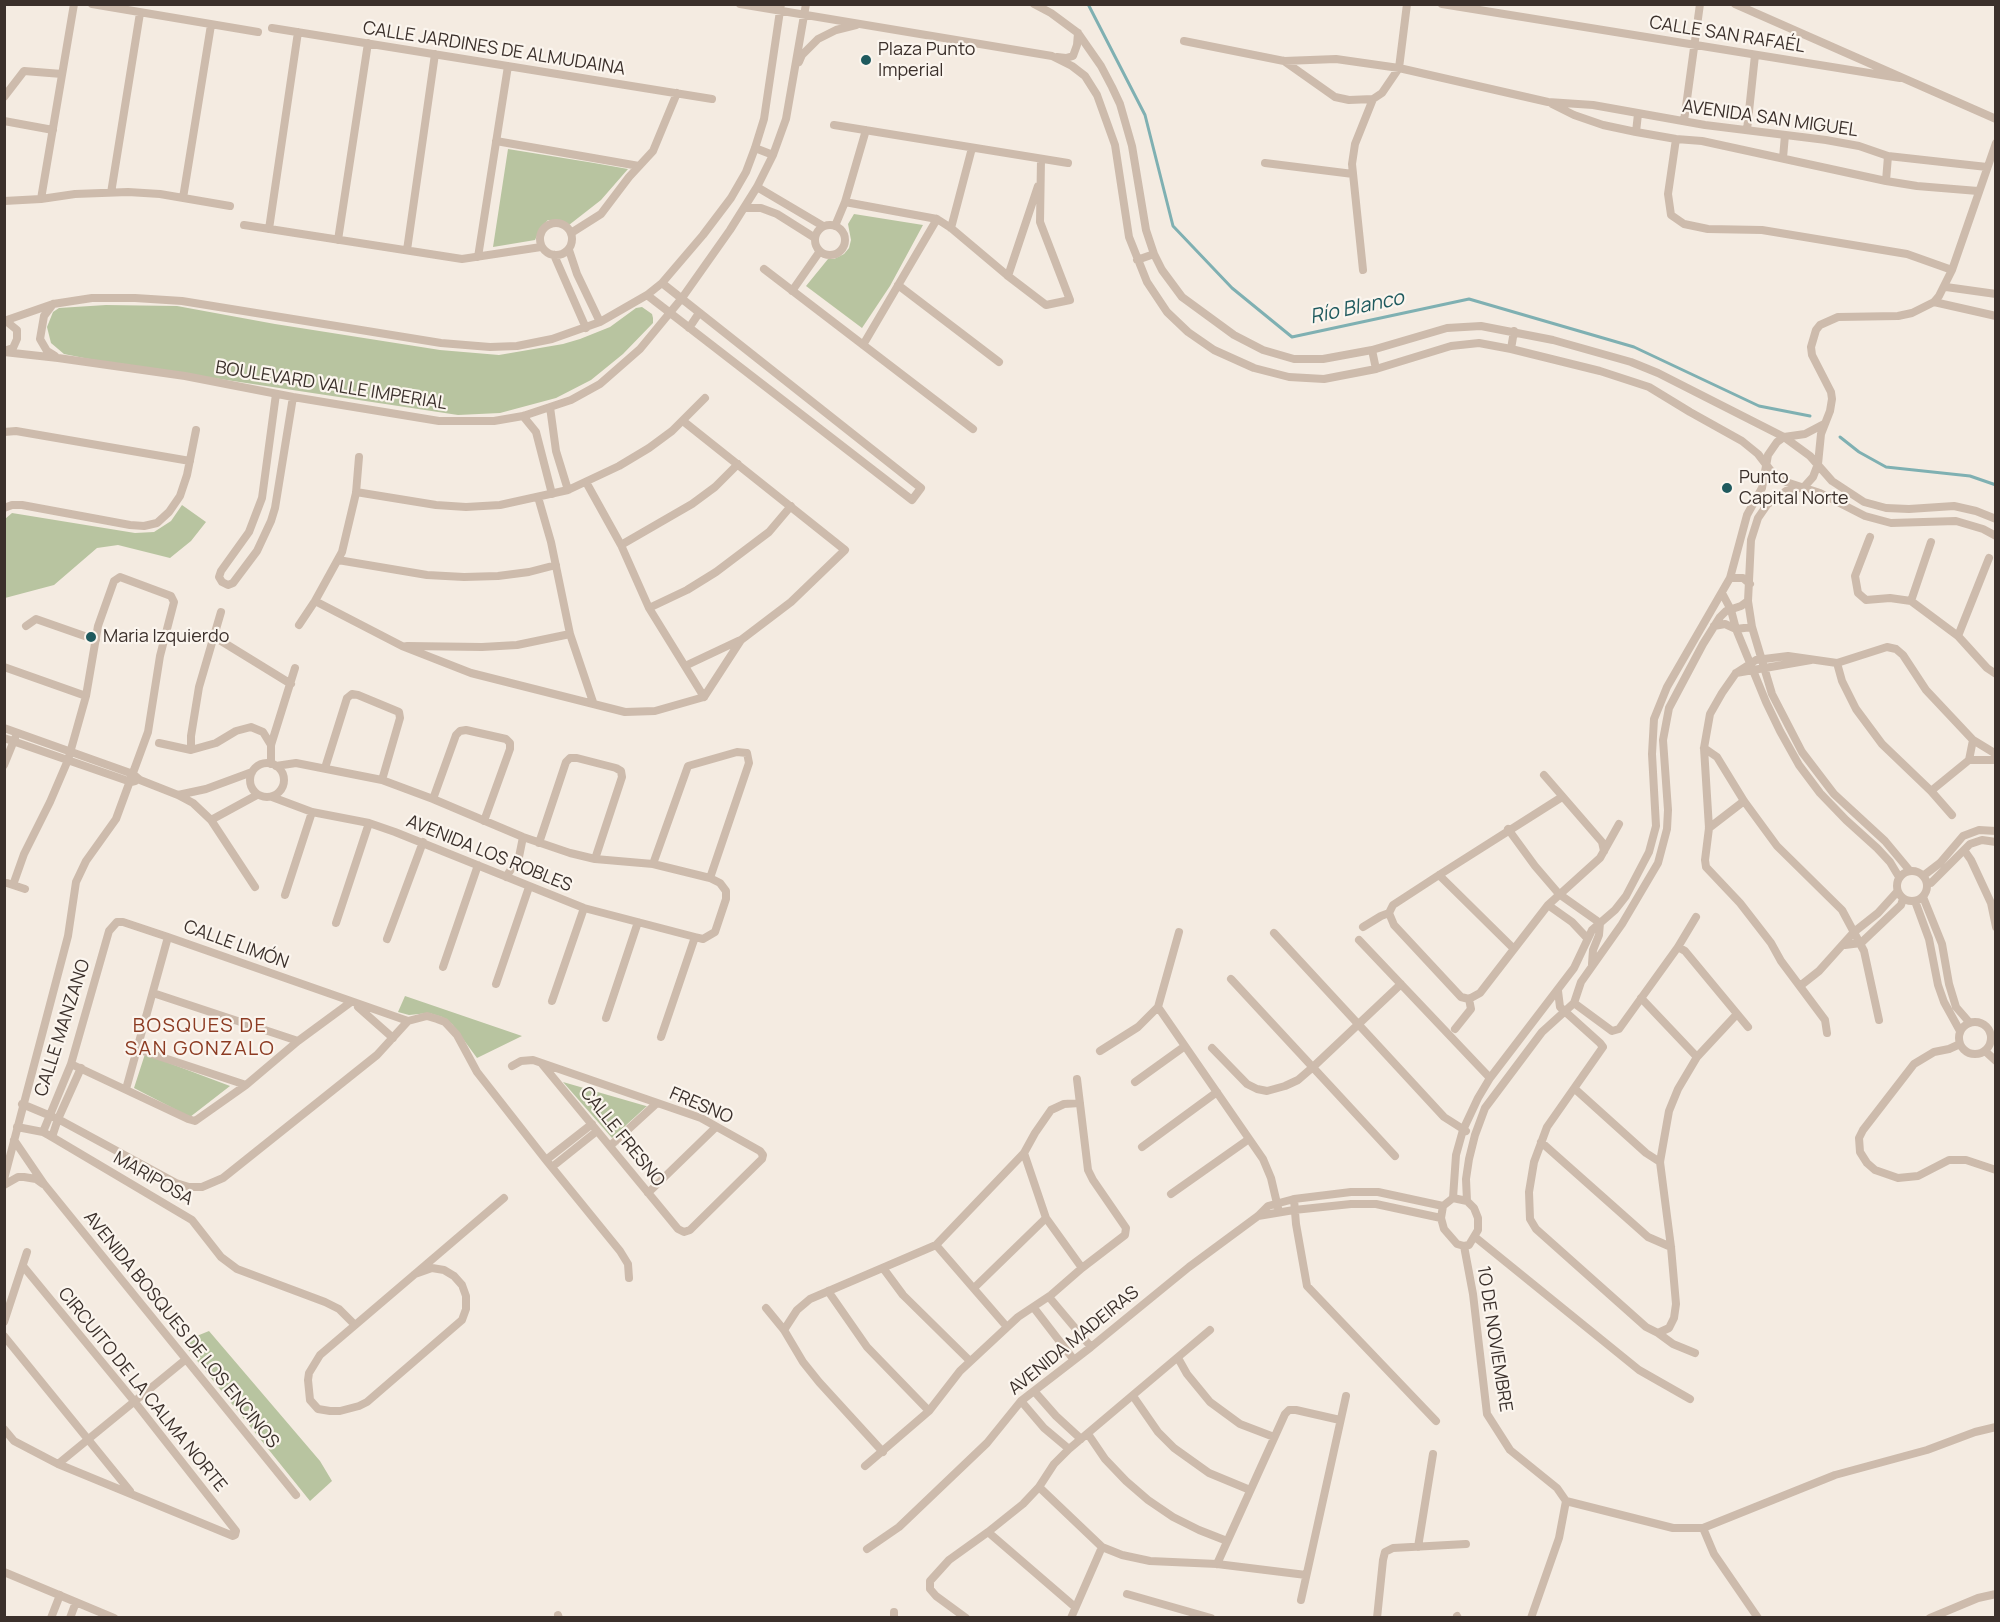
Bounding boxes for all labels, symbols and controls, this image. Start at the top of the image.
street label: CALLE SAN RAFAÉL [1648,12,1806,58]
street label: CALLE JARDINES DE ALMUDAINA [361,18,627,80]
place label: Plaza Punto Imperial [878,39,975,82]
marker: Plaza Punto Imperial [859,53,873,67]
street label: AVENIDA SAN MIGUEL [1681,96,1859,142]
water label: Río Blanco [1308,286,1406,330]
street label: BOULEVARD VALLE IMPERIAL [214,357,448,415]
place label: Punto Capital Norte [1739,467,1849,510]
marker: Punto Capital Norte [1720,481,1734,495]
place label: Maria Izquierdo [103,626,229,648]
marker: Maria Izquierdo [84,630,98,644]
street label: AVENIDA LOS ROBLES [403,811,575,897]
street label: CALLE LIMÓN [181,916,291,974]
street label: CALLE MANZANO [31,957,95,1099]
district label: BOSQUES DE SAN GONZALO [125,1014,275,1061]
street label: CALLE FRESNO [575,1082,669,1192]
street label: FRESNO [666,1083,736,1129]
street label: MARIPOSA [109,1148,197,1210]
street label: AVENIDA BOSQUES DE LOS ENCINOS [79,1207,283,1453]
street label: 1O DE NOVIEMBRE [1472,1264,1516,1414]
street label: AVENIDA MADEIRAS [1005,1282,1143,1400]
street label: CIRCUITO DE LA CALMA NORTE [53,1284,231,1496]

